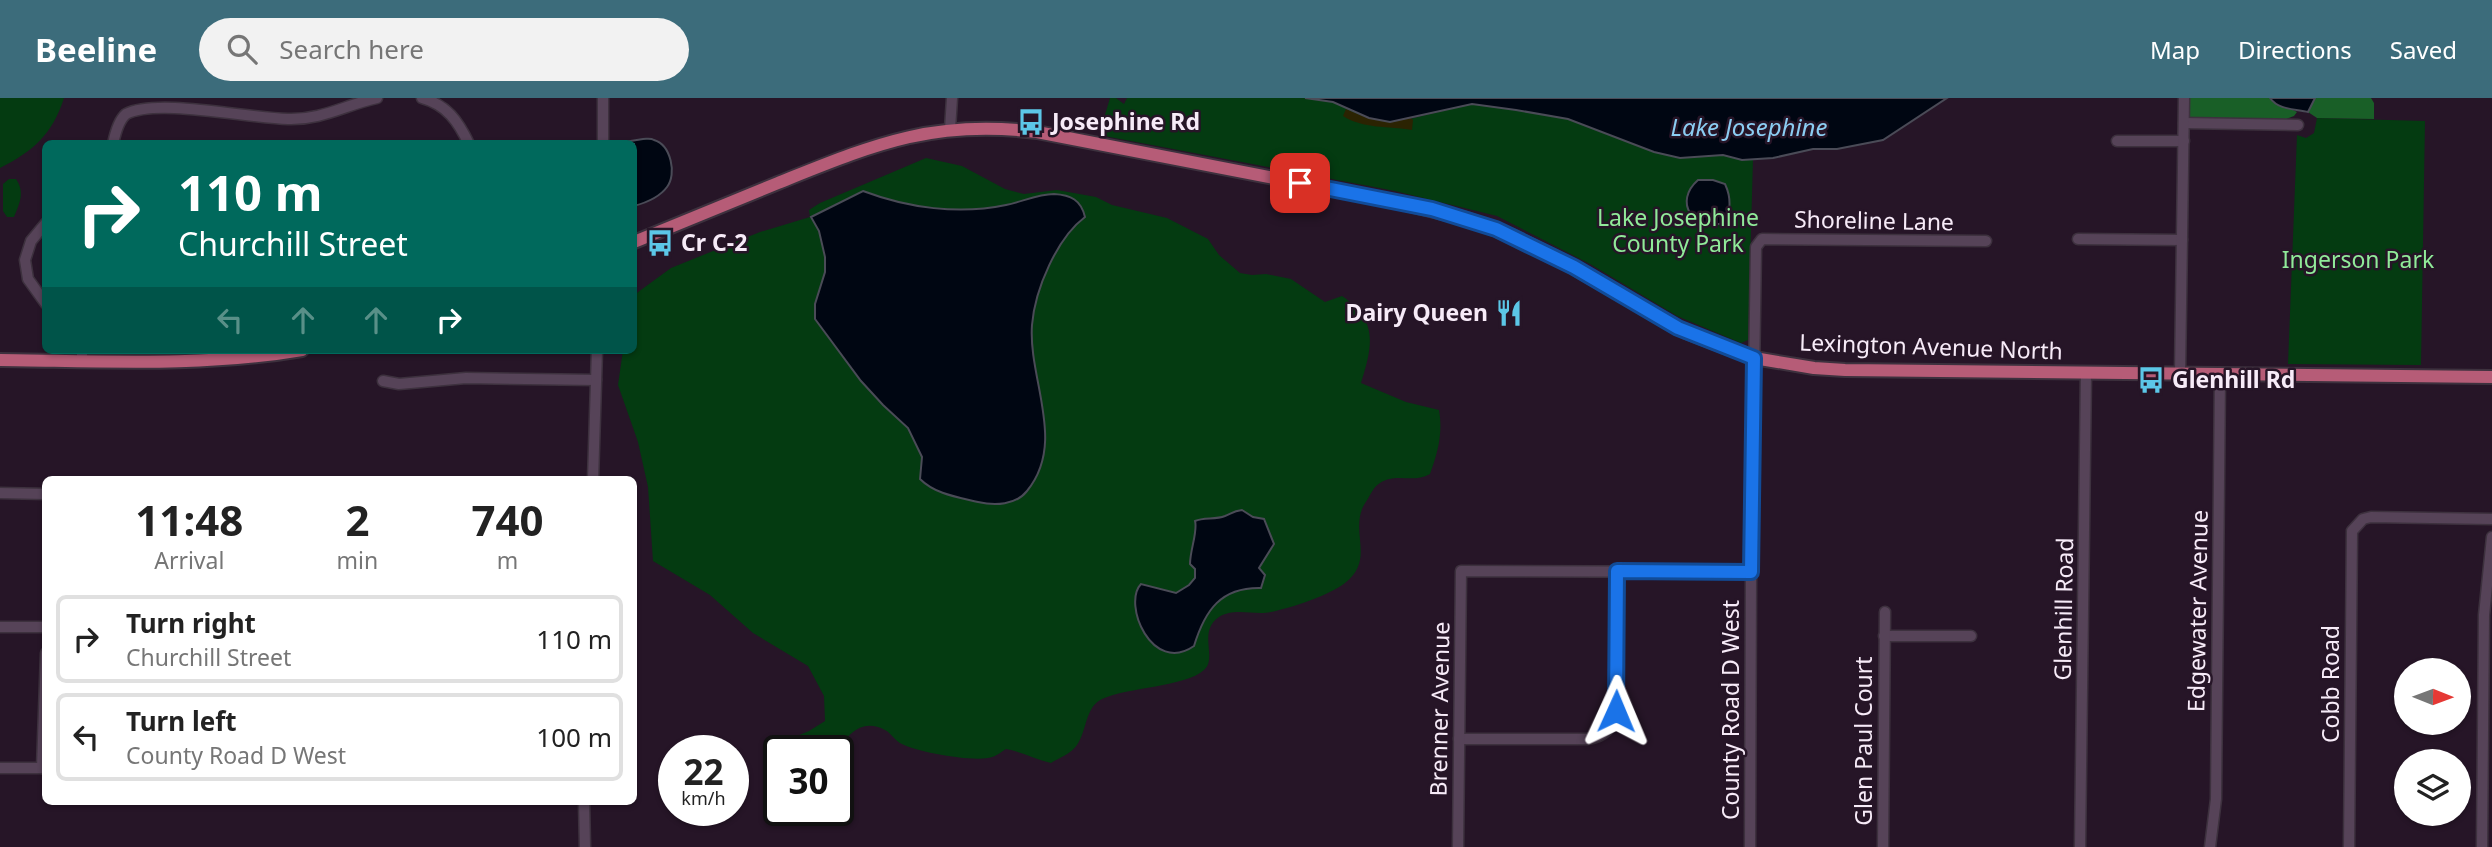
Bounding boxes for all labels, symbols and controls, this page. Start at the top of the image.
search box [199,18,689,81]
text: Beeline [35,27,157,72]
icon: search [223,30,261,68]
text: Search here [279,31,424,67]
text: Map [2150,33,2200,66]
text: Directions [2238,33,2352,66]
text: Saved [2390,33,2457,66]
place label: Josephine Rd [1050,105,1200,137]
bus stop icon: Josephine Rd [1016,107,1046,137]
water label: Lake Josephine [1671,110,1828,143]
pin [1270,153,1330,213]
text: 110 m [178,159,323,225]
icon: arrive [1281,164,1319,202]
icon: right [63,168,154,259]
park label: Lake Josephine County Park [1597,201,1759,259]
street label: Shoreline Lane [1794,203,1954,237]
text: Churchill Street [178,222,408,265]
place label: Cr C-2 [681,226,747,258]
bus stop icon: Cr C-2 [645,228,675,258]
park label: Ingerson Park [2282,243,2435,275]
place label: Dairy Queen [1346,296,1488,328]
restaurant icon: Dairy Queen [1494,298,1524,328]
icon: left [211,301,249,339]
icon: ahead [284,301,322,339]
icon: ahead [357,301,395,339]
icon: right [430,301,468,339]
street label: Lexington Avenue North [1799,325,2063,367]
place label: Glenhill Rd [2172,363,2295,395]
bus stop icon: Glenhill Rd [2136,365,2166,395]
text: 11:48 [135,491,243,548]
text: 2 [345,491,369,548]
text: 740 [472,491,544,548]
street label: Edgewater Avenue [2179,510,2215,712]
street label: Glenhill Road [2046,537,2080,681]
text: Arrival [154,544,224,576]
text: min [337,544,378,576]
text: m [497,544,518,576]
street label: County Road D West [1714,600,1746,820]
text: Turn right [126,605,256,641]
icon: right [67,620,105,658]
text: 110 m [536,621,612,657]
street label: Brenner Avenue [1421,621,1457,797]
street label: Cobb Road [2314,625,2346,743]
text: Churchill Street [126,641,291,673]
street label: Glen Paul Court [1847,656,1879,826]
north arrow [2394,658,2471,735]
map controls [2394,658,2471,826]
position arrow [1579,674,1653,748]
text: Turn left [126,703,237,739]
icon: left [67,718,105,756]
text: 100 m [536,719,612,755]
speed limit sign: 30 [763,735,854,826]
text: County Road D West [126,739,346,771]
text: 22 [683,748,724,795]
button: layers [2394,749,2471,826]
text: km/h [681,786,726,810]

